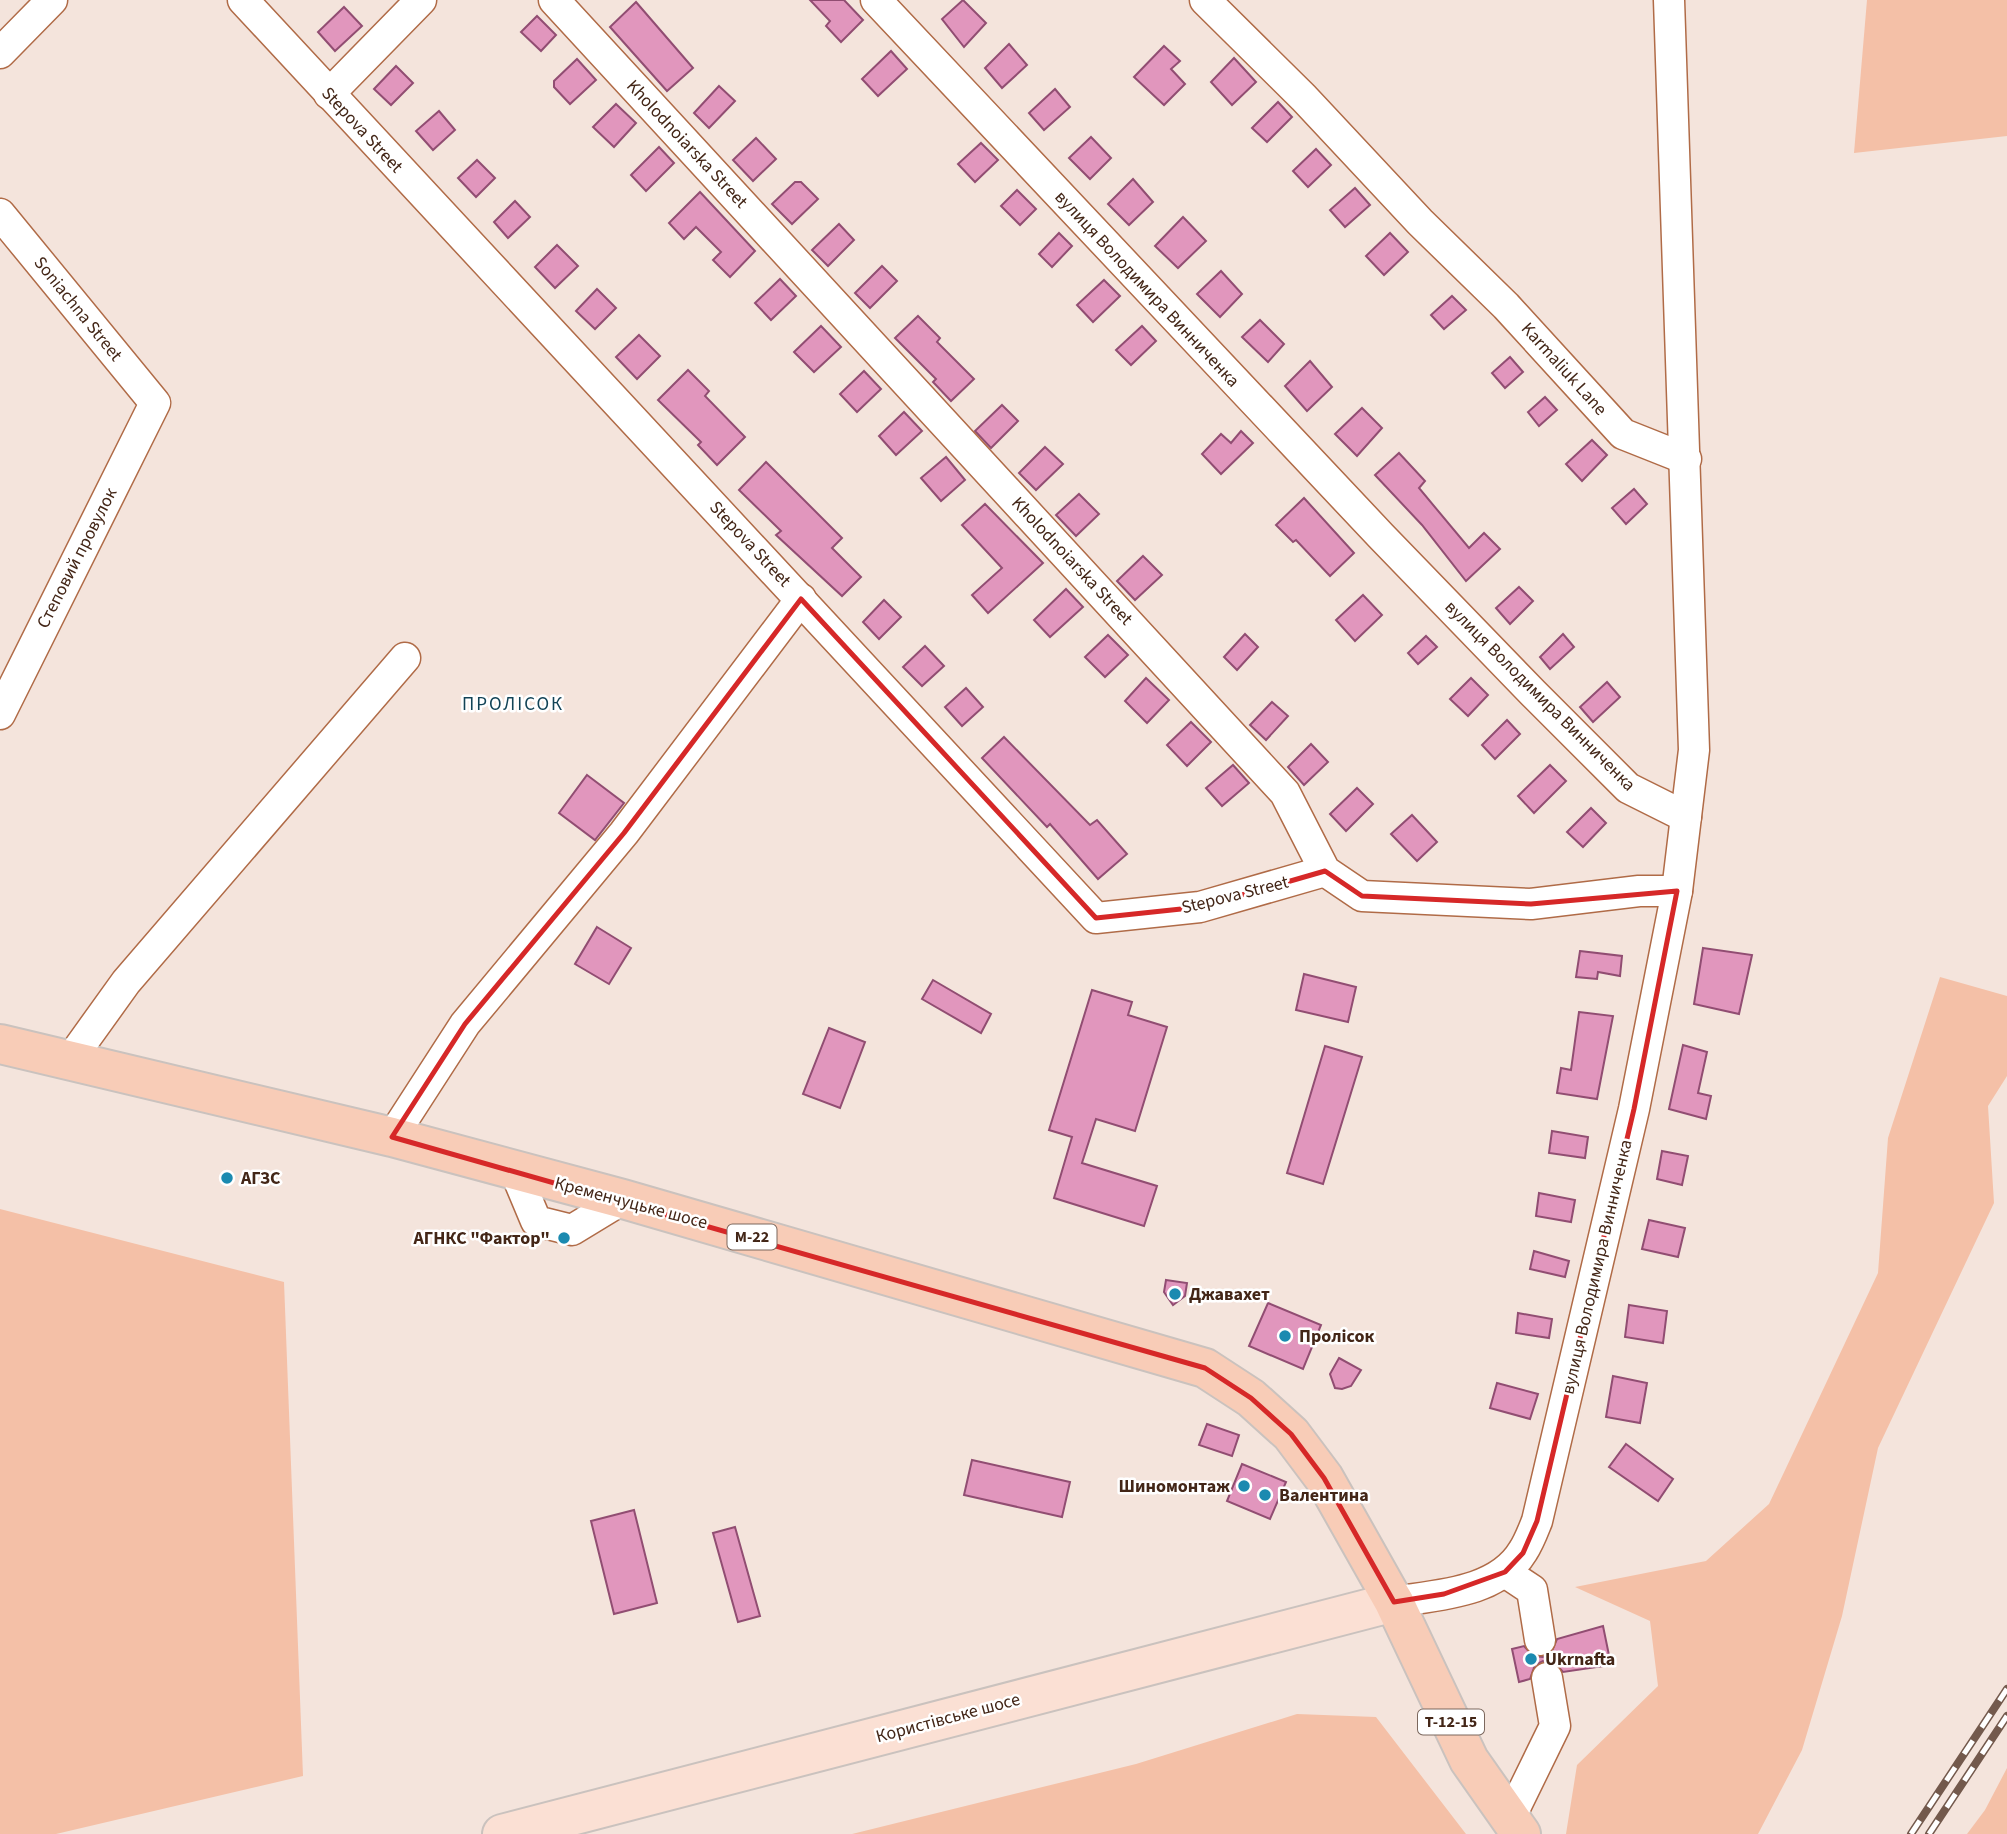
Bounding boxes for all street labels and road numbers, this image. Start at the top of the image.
street label: Kholodnoiarska Street [621,74,753,214]
street label: Stepova Street [316,81,408,179]
street label: вулиця Володимира Винниченка [1049,185,1245,393]
street label: Soniachna Street [28,251,128,367]
street label: Karmaliuk Lane [1515,317,1613,421]
street label: Степовий провулок [31,483,123,633]
street label: Kholodnoiarska Street [1006,491,1138,631]
street label: Stepova Street [704,495,796,593]
street label: вулиця Володимира Винниченка [1439,595,1641,797]
street label: Stepova Street [1179,870,1291,920]
street label: вулиця Володимира Винниченка [1556,1137,1638,1397]
street label: Кременчуцьке шосе [552,1171,710,1235]
road number: М-22 [728,1224,776,1250]
street label: Користівське шосе [873,1687,1023,1749]
road number: Т-12-15 [1418,1710,1484,1734]

